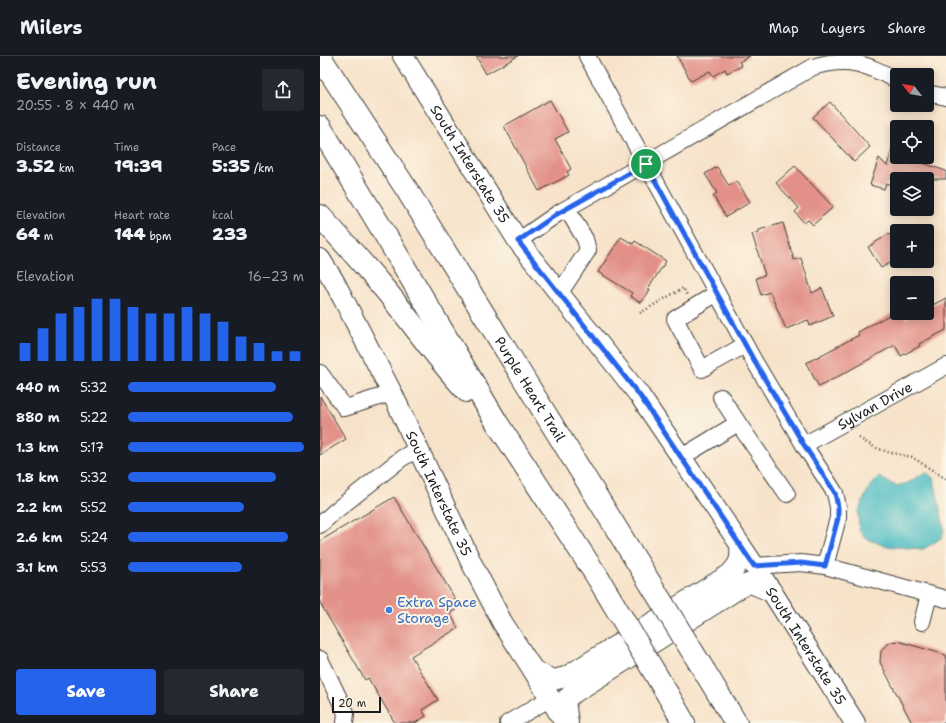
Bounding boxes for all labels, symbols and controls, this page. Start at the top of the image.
text: Milers [20,15,83,40]
text: Map [769,19,799,37]
text: Layers [821,19,865,37]
text: Share [887,19,926,37]
text: Evening run [16,67,157,96]
north arrow [890,68,934,112]
map controls [890,68,934,320]
button: share [262,69,304,111]
text: 20:55 · 8 × 440 m [16,97,134,114]
street label: South Interstate 35 [426,101,514,226]
button: locate [890,120,934,164]
text: Distance [16,140,61,155]
text: Time [114,140,139,155]
text: Pace [212,140,236,155]
pin [629,147,663,181]
icon: arrive [635,153,657,175]
text: 3.52 [16,155,55,177]
text: 19:39 [114,155,162,177]
text: 5:35 [212,155,250,177]
text: km [55,161,74,176]
text: /km [250,161,274,176]
button: layers [890,172,934,216]
text: Elevation [16,208,65,223]
text: Heart rate [114,208,170,223]
text: kcal [212,208,233,223]
text: 64 [16,223,40,245]
text: 144 [114,223,146,245]
text: 233 [212,223,248,245]
button: + [890,224,934,268]
text: m [40,229,53,244]
text: bpm [146,229,172,244]
text: Elevation [16,268,74,285]
text: 16–23 m [248,268,304,285]
button: − [890,276,934,320]
street label: Purple Heart Trail [491,333,570,446]
street label: Sylvan Drive [834,378,916,434]
text: 440 m [16,379,60,396]
text: 5:32 [80,379,108,396]
text: 880 m [16,409,60,426]
text: 5:22 [80,409,108,426]
street label: South Interstate 35 [402,428,476,559]
text: 1.3 km [16,439,59,456]
text: 5:17 [80,439,104,456]
text: 1.8 km [16,469,59,486]
text: 5:32 [80,469,108,486]
text: 2.2 km [16,499,62,516]
text: 5:52 [80,499,107,516]
text: 2.6 km [16,529,62,546]
text: 5:24 [80,529,108,546]
text: 3.1 km [16,559,58,576]
text: 5:53 [80,559,107,576]
street label: South Interstate 35 [762,583,850,708]
place label: Extra Space Storage [397,593,477,627]
marker: Extra Space Storage [384,605,394,615]
button: Save [16,669,156,715]
button: Share [164,669,304,715]
scale bar [332,695,381,714]
text: 20 m [338,696,366,711]

